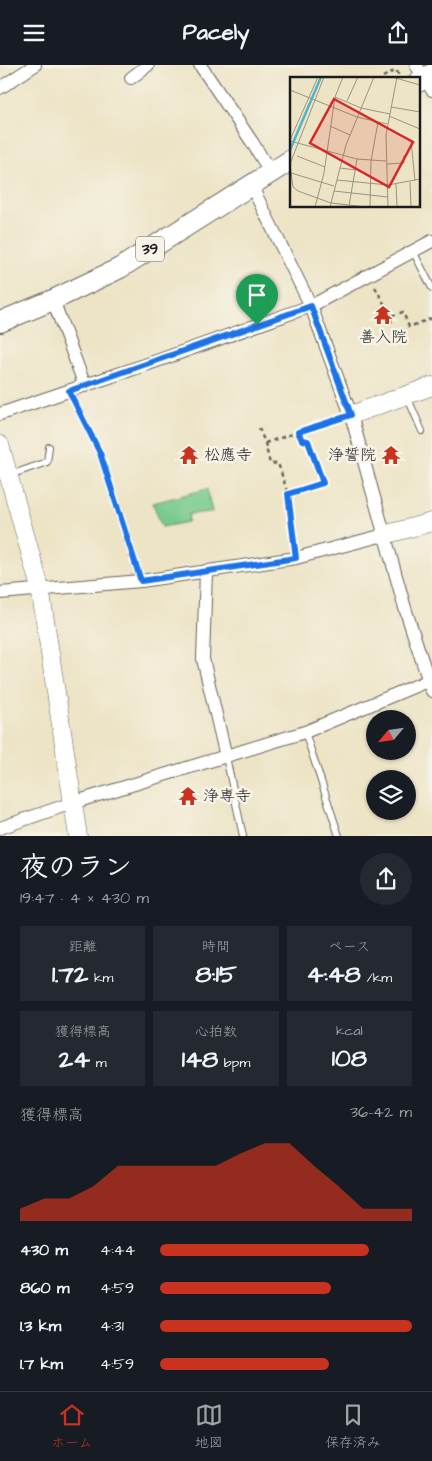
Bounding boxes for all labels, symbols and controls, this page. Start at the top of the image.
text: Pacely [183,17,249,48]
icon: menu [20,19,48,47]
icon: share [384,19,412,47]
inset map [290,77,420,207]
road number: 39 [136,237,164,261]
pin [236,274,278,325]
icon: arrive [243,281,271,309]
temple icon: 善入院 [372,304,394,326]
place label: 善入院 [359,326,407,348]
temple icon: 松應寺 [178,444,200,466]
place label: 松應寺 [204,444,252,466]
place label: 浄誓院 [328,444,376,466]
temple icon: 浄誓院 [380,444,402,466]
north arrow [366,710,416,760]
map controls [366,710,416,820]
button: layers [366,770,416,820]
temple icon: 浄専寺 [177,785,199,807]
place label: 浄専寺 [203,785,251,807]
text: 夜のラン [20,848,132,887]
button: share [360,853,412,905]
text: 19:47 · 4 × 430 m [20,887,149,909]
text: 距離 [69,937,97,957]
text: 時間 [202,937,230,957]
text: ペース [329,937,370,957]
text: 1.72 [52,957,88,992]
text: 8:15 [195,957,237,992]
text: 4:48 [306,957,361,992]
text: km [88,968,113,988]
text: /km [361,968,392,988]
text: kcal [336,1021,363,1041]
text: 獲得標高 [55,1022,111,1042]
text: 心拍数 [195,1022,237,1042]
text: 108 [332,1041,367,1076]
text: 24 [59,1042,90,1077]
text: 148 [182,1042,218,1077]
text: m [90,1053,107,1073]
text: bpm [218,1053,250,1073]
text: 36–42 m [350,1101,412,1123]
text: 獲得標高 [20,1104,84,1126]
text: 430 m [20,1239,68,1261]
text: 4:44 [100,1239,135,1261]
text: 860 m [20,1277,69,1299]
text: 4:59 [100,1277,134,1299]
text: 1.3 km [20,1315,61,1337]
text: 4:31 [100,1315,124,1337]
text: 1.7 km [20,1353,63,1375]
text: 4:59 [100,1353,134,1375]
tab: ホーム [51,1401,93,1453]
tab: 地図 [195,1401,223,1453]
tab: 保存済み [325,1401,381,1453]

